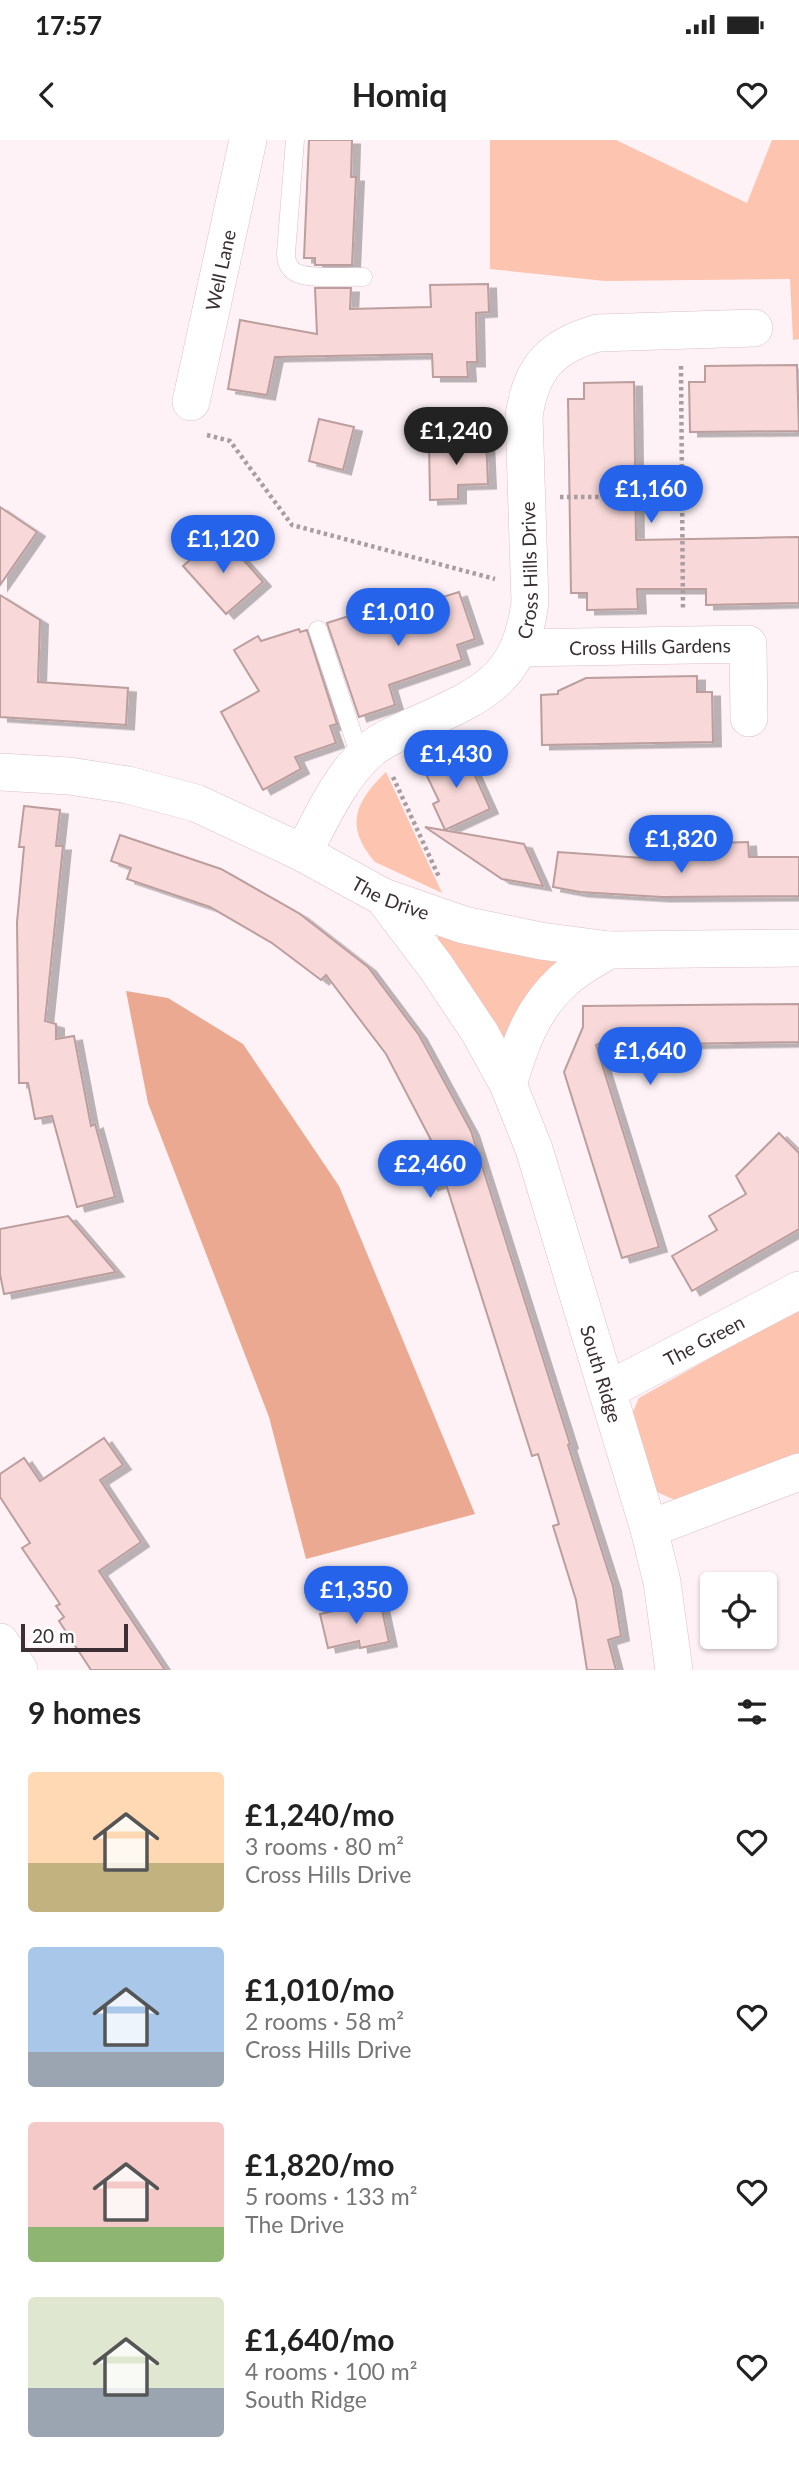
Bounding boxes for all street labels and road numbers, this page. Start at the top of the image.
street label: Well Lane [200,227,240,313]
street label: Cross Hills Drive [511,501,542,641]
street label: Cross Hills Gardens [569,633,731,659]
street label: The Drive [348,871,433,924]
street label: The Green [660,1309,748,1370]
street label: South Ridge [576,1322,628,1425]

